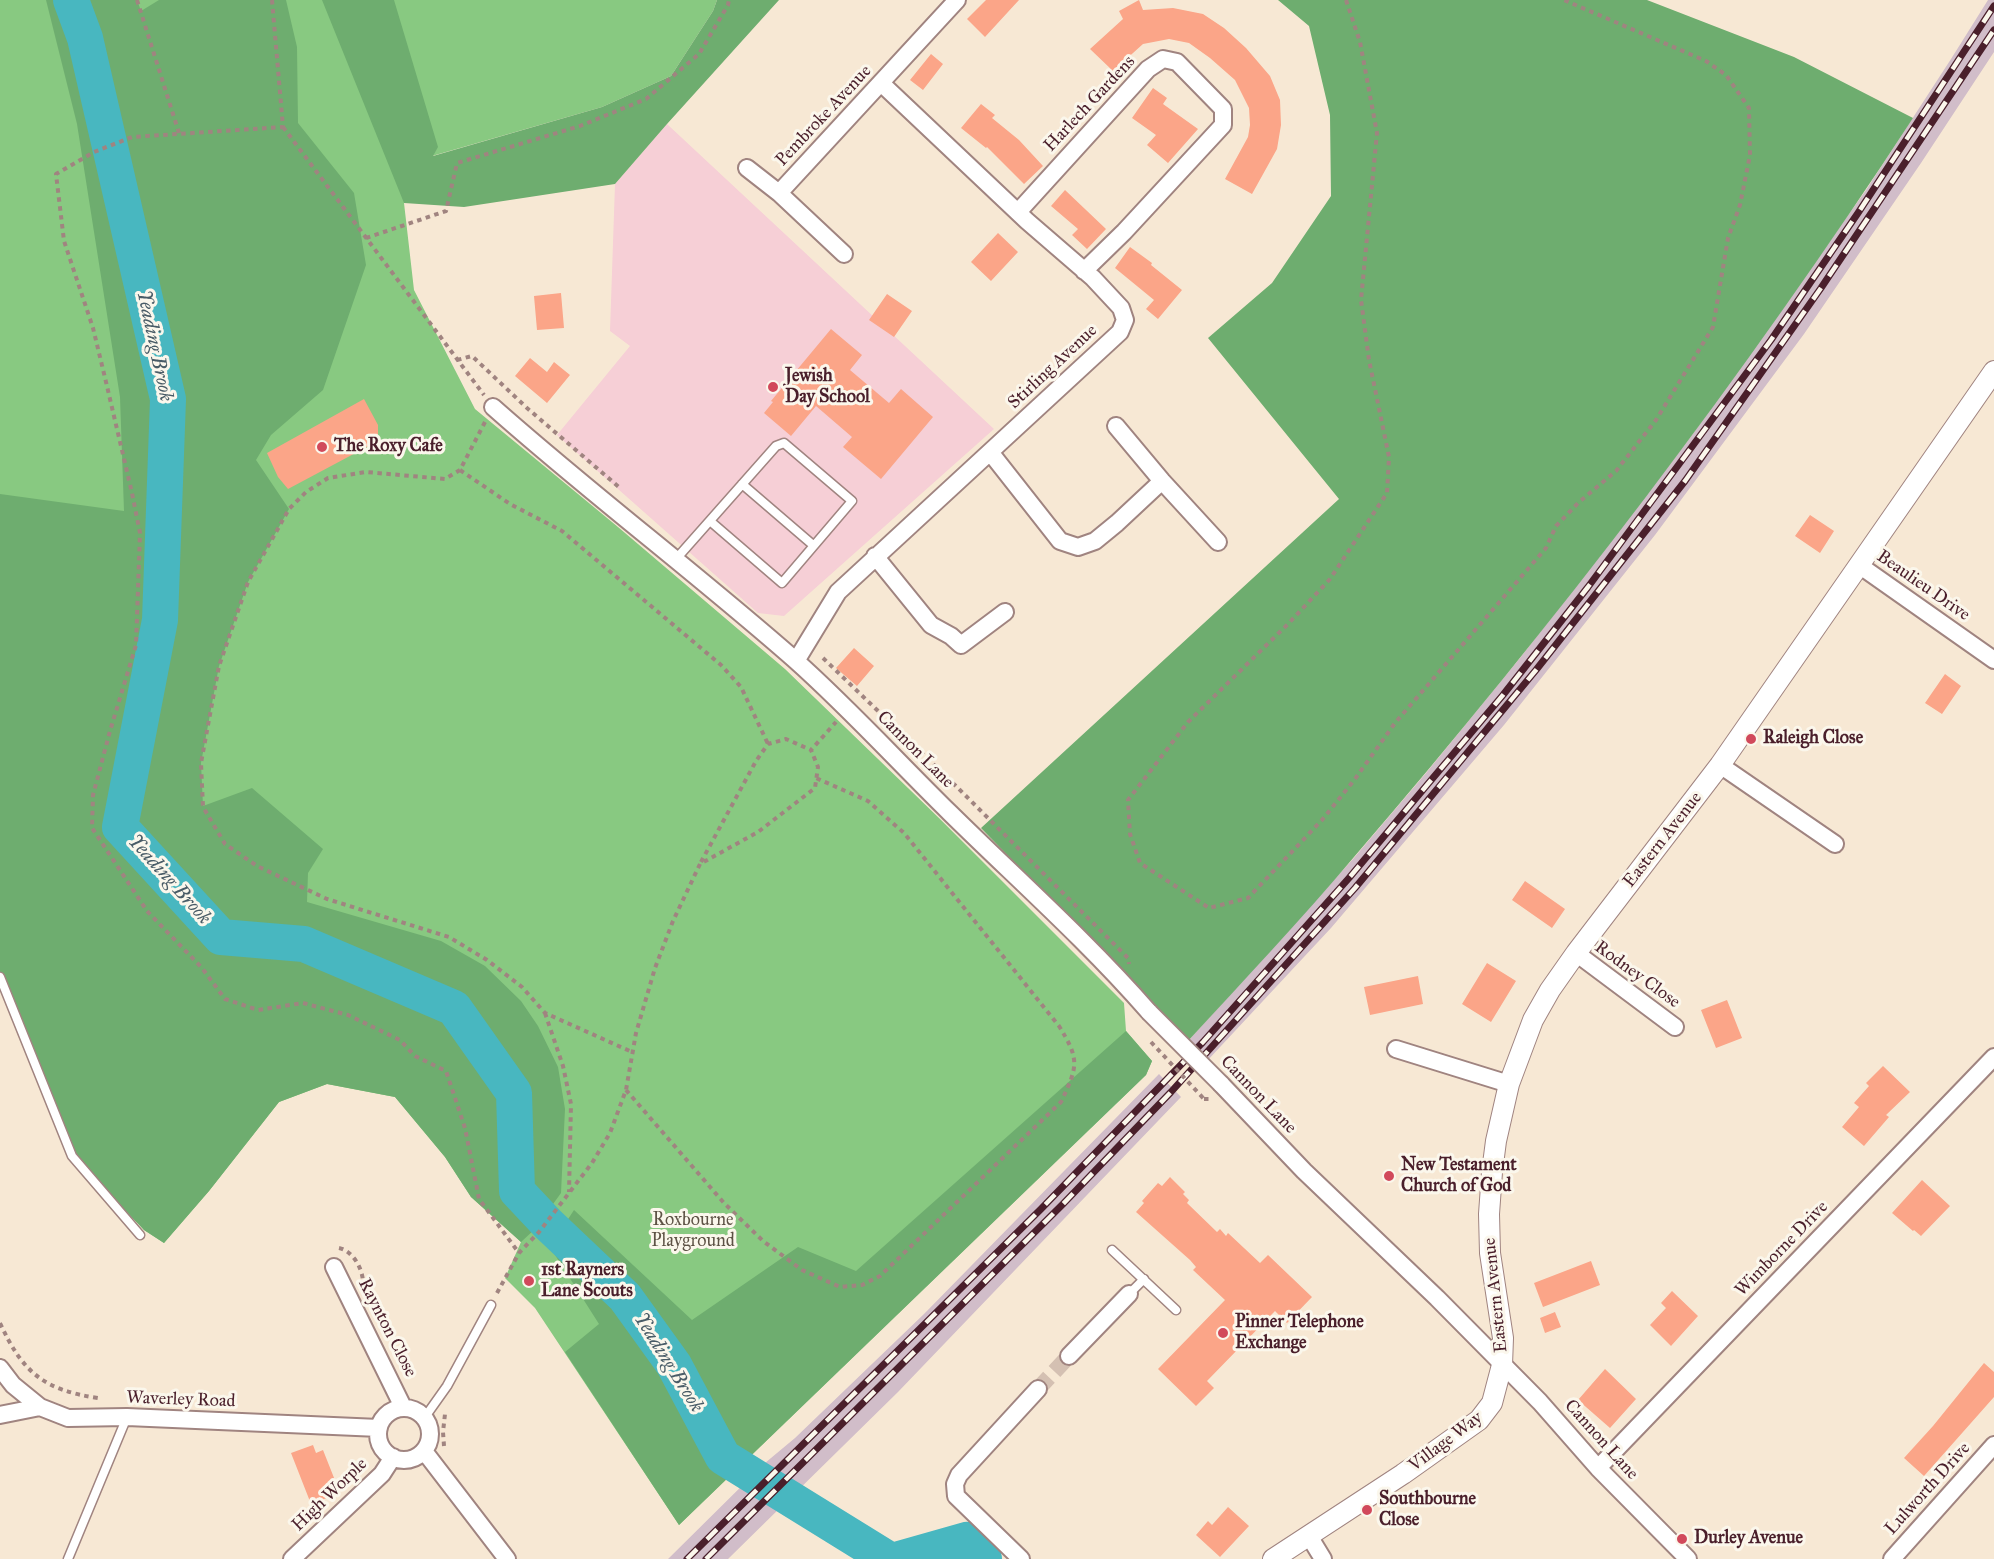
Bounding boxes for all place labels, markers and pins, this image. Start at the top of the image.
place label: Jewish Day School [785,366,870,409]
marker: Jewish Day School [766,380,780,394]
place label: The Roxy Cafe [334,436,443,458]
marker: The Roxy Cafe [315,440,329,454]
place label: Raleigh Close [1763,728,1863,750]
marker: Raleigh Close [1744,732,1758,746]
place label: New Testament Church of God [1401,1155,1517,1198]
marker: New Testament Church of God [1382,1169,1396,1183]
place label: 1st Rayners Lane Scouts [541,1260,633,1302]
marker: 1st Rayners Lane Scouts [522,1274,536,1288]
place label: Pinner Telephone Exchange [1235,1312,1364,1354]
marker: Pinner Telephone Exchange [1216,1326,1230,1340]
place label: Southbourne Close [1379,1489,1476,1532]
marker: Southbourne Close [1360,1503,1374,1517]
place label: Durley Avenue [1694,1528,1803,1550]
marker: Durley Avenue [1675,1532,1689,1546]

